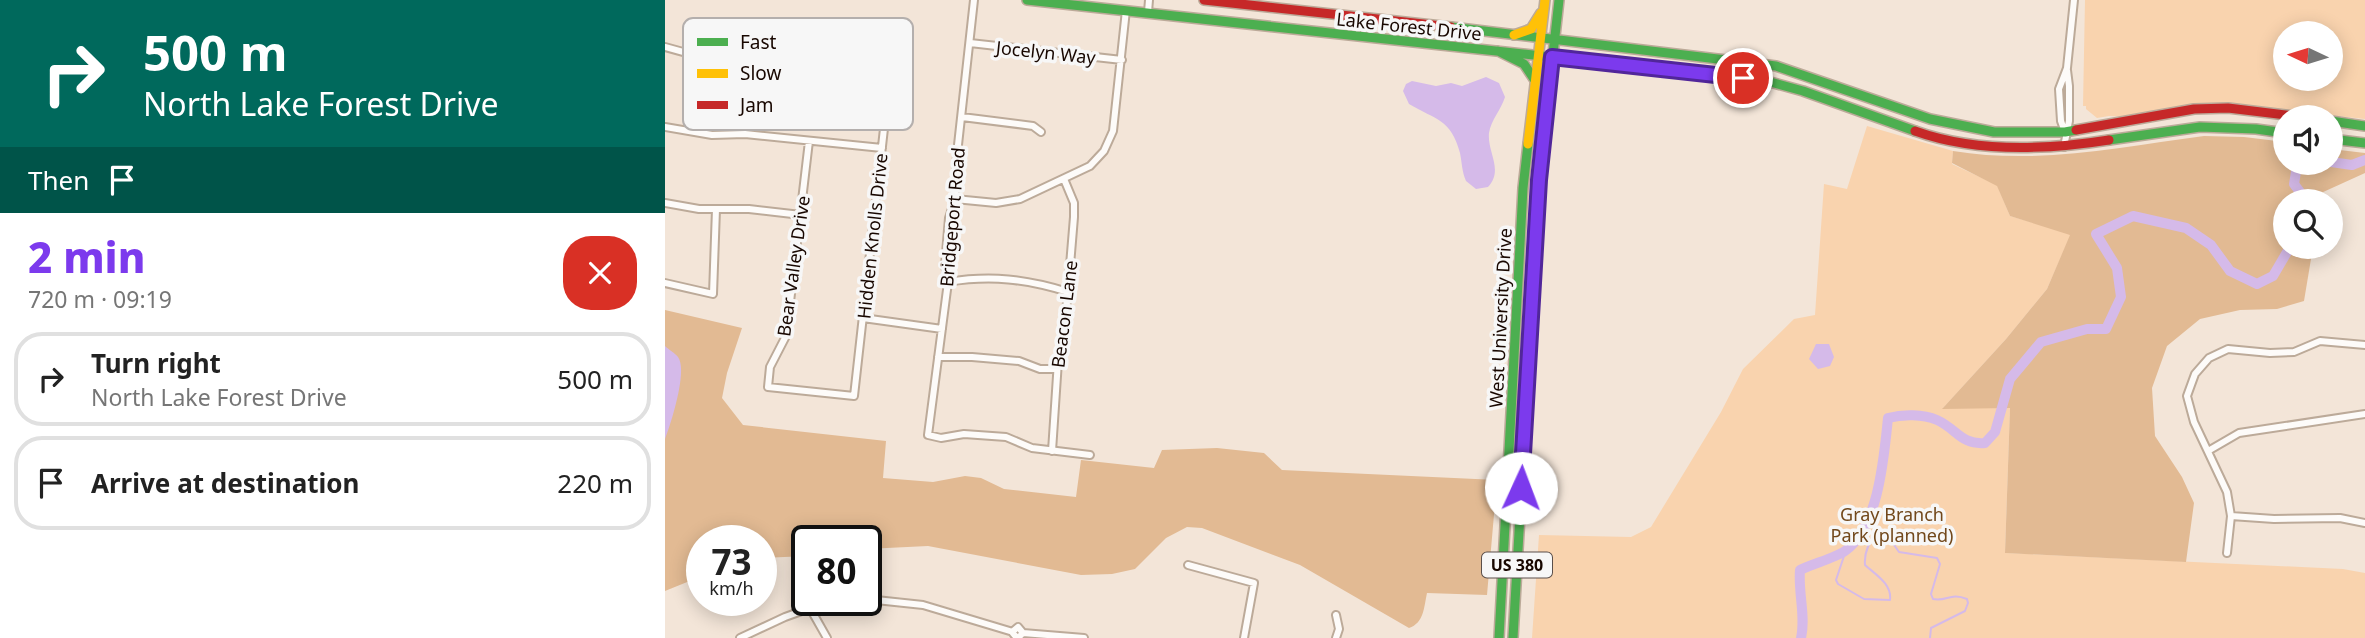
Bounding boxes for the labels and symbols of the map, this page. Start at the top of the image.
street label: Lake Forest Drive [1335,6,1483,46]
legend [683,18,913,130]
north arrow [2273,21,2343,91]
text: Fast [740,29,777,55]
street label: Jocelyn Way [993,35,1098,69]
pin [1713,48,1773,108]
text: Slow [740,60,781,86]
text: Jam [738,92,774,118]
street label: Bridgeport Road [934,146,970,288]
street label: Hidden Knolls Drive [851,152,893,320]
street label: Bear Valley Drive [771,194,815,338]
street label: West University Drive [1483,227,1517,409]
street label: Beacon Lane [1046,259,1082,369]
position arrow [1484,451,1558,525]
park label: Gray Branch Park (planned) [1831,502,1953,547]
speed limit sign: 80 [791,525,882,616]
road number: US 380 [1482,552,1552,578]

